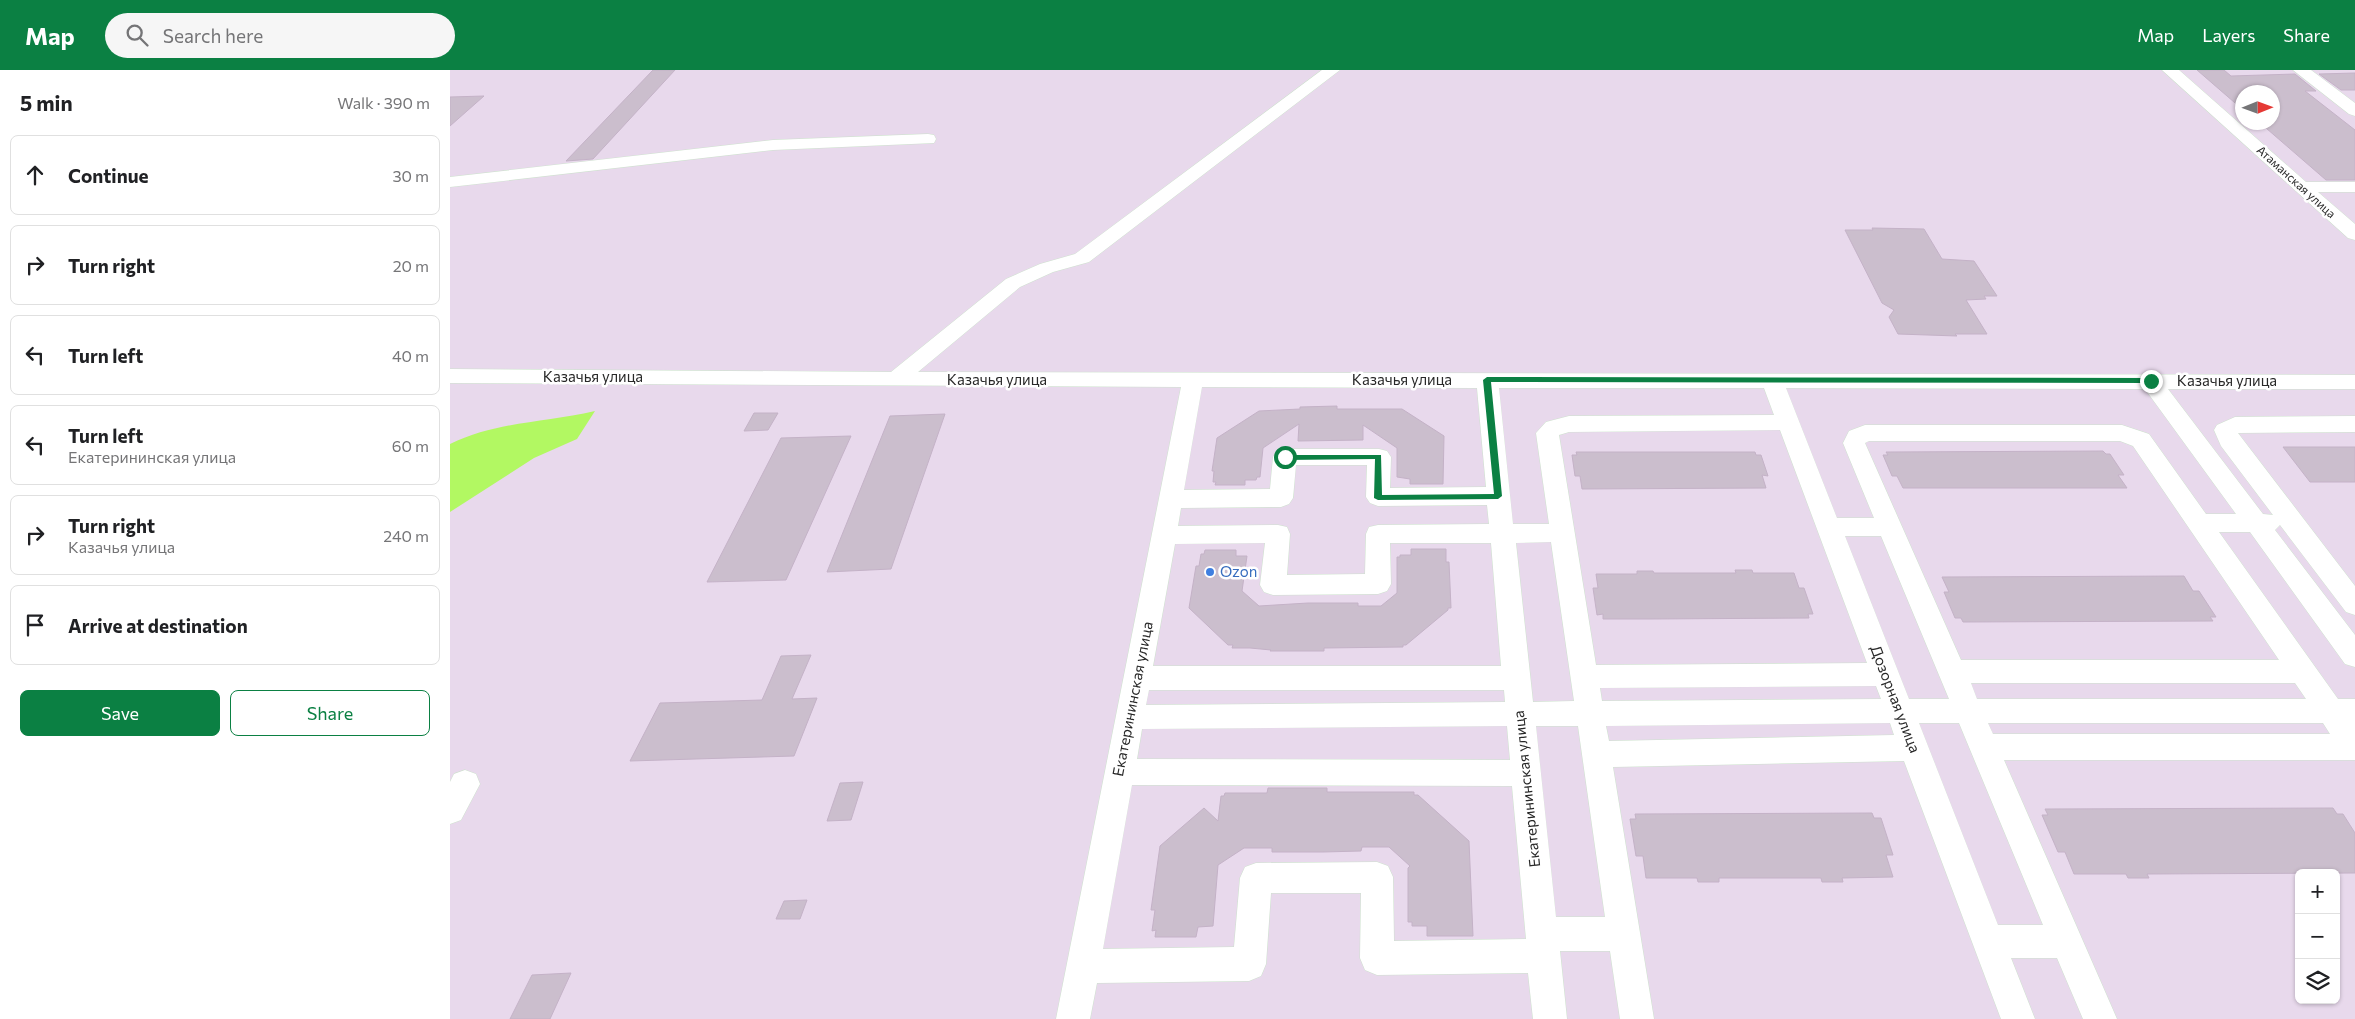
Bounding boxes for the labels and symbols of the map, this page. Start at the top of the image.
north arrow [2235,85,2280,130]
street label: Атаманская улица [2254,142,2339,220]
street label: Казачья улица [543,367,643,385]
street label: Казачья улица [947,370,1047,388]
street label: Казачья улица [1352,370,1452,388]
route end [2140,370,2163,393]
street label: Казачья улица [2177,371,2277,389]
route start [1274,446,1297,469]
place label: Ozon [1220,562,1257,580]
marker: Ozon [1204,566,1216,578]
street label: Екатерининская улица [1108,620,1156,778]
street label: Дозорная улица [1867,642,1925,755]
street label: Екатерининская улица [1509,710,1543,868]

